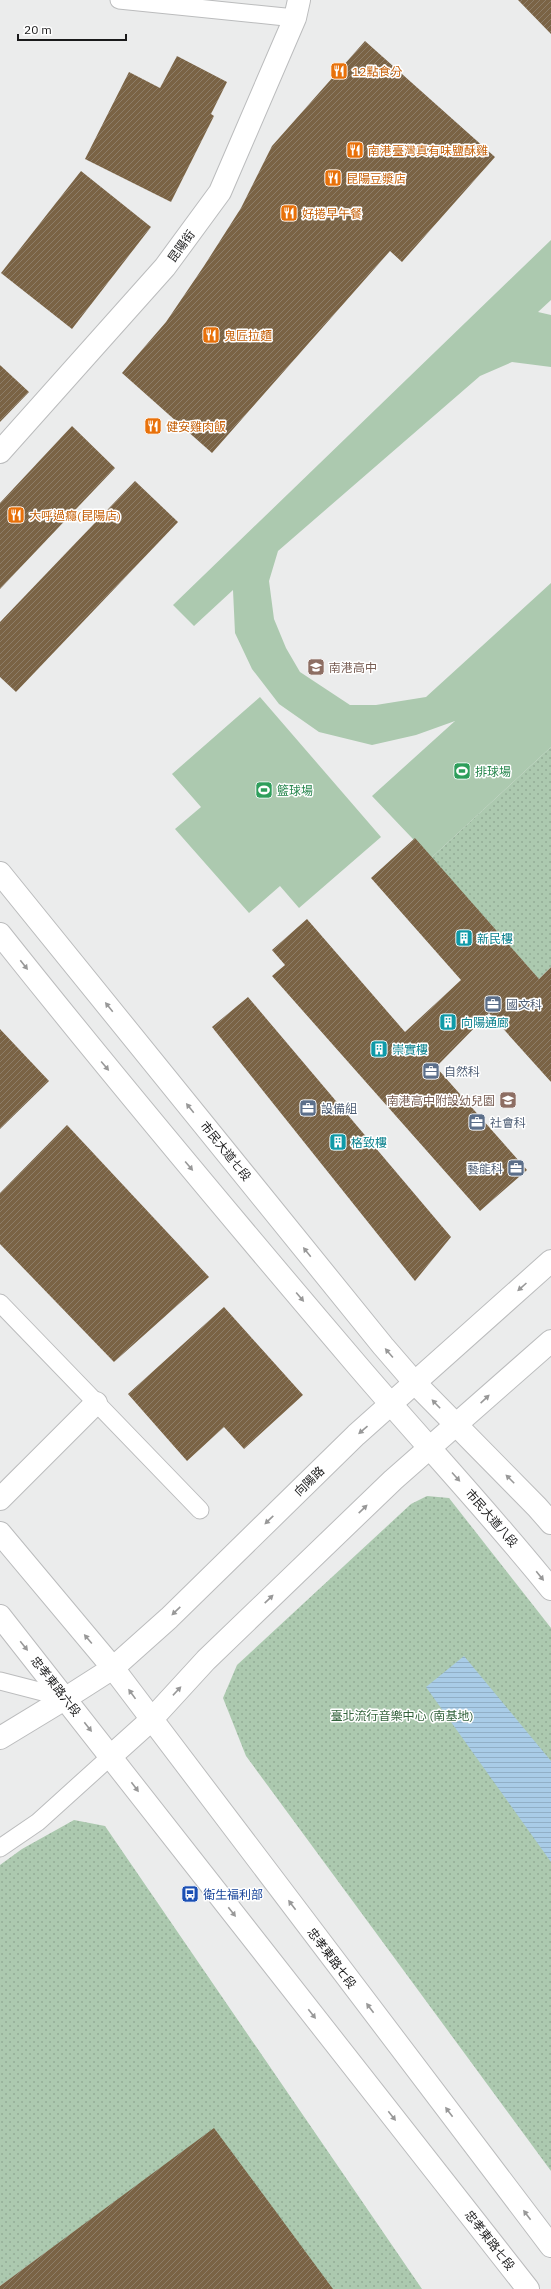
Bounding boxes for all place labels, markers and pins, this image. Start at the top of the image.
restaurant icon: 12點食分 [329,61,349,81]
place label: 12點食分 [352,64,402,79]
restaurant icon: 南港臺灣真有味鹽酥雞 [345,140,365,160]
place label: 南港臺灣真有味鹽酥雞 [368,143,488,158]
restaurant icon: 昆陽豆漿店 [323,168,343,188]
place label: 昆陽豆漿店 [346,171,406,186]
restaurant icon: 好捲早午餐 [279,203,299,223]
place label: 好捲早午餐 [302,206,362,221]
restaurant icon: 鬼匠拉麵 [201,325,221,345]
place label: 鬼匠拉麵 [224,328,272,343]
restaurant icon: 健安雞肉飯 [143,416,163,436]
place label: 健安雞肉飯 [166,419,226,434]
restaurant icon: 大呼過癮(昆陽店) [6,505,26,525]
place label: 大呼過癮(昆陽店) [29,508,121,523]
school or university icon: 南港高中 [306,657,326,677]
place label: 南港高中 [329,660,377,675]
sports icon: 排球場 [452,761,472,781]
place label: 排球場 [475,764,511,779]
sports icon: 籃球場 [254,780,274,800]
place label: 籃球場 [277,783,313,798]
building icon: 新民樓 [454,928,474,948]
place label: 新民樓 [477,931,513,946]
office icon: 國文科 [483,994,503,1014]
place label: 國文科 [506,997,542,1012]
building icon: 向陽通廊 [438,1012,458,1032]
place label: 向陽通廊 [461,1015,509,1030]
building icon: 崇實樓 [369,1039,389,1059]
place label: 崇實樓 [392,1042,428,1057]
office icon: 自然科 [421,1061,441,1081]
place label: 自然科 [444,1064,480,1079]
school or university icon: 南港高中附設幼兒園 [498,1090,518,1110]
place label: 南港高中附設幼兒園 [387,1093,495,1108]
office icon: 設備組 [298,1098,318,1118]
place label: 設備組 [321,1101,357,1116]
office icon: 社會科 [467,1112,487,1132]
place label: 社會科 [490,1115,526,1130]
building icon: 格致樓 [328,1132,348,1152]
place label: 格致樓 [351,1135,387,1150]
office icon: 藝能科 [506,1158,526,1178]
place label: 藝能科 [467,1161,503,1176]
bus stop icon: 衛生福利部 [180,1884,200,1904]
place label: 衛生福利部 [203,1887,263,1902]

